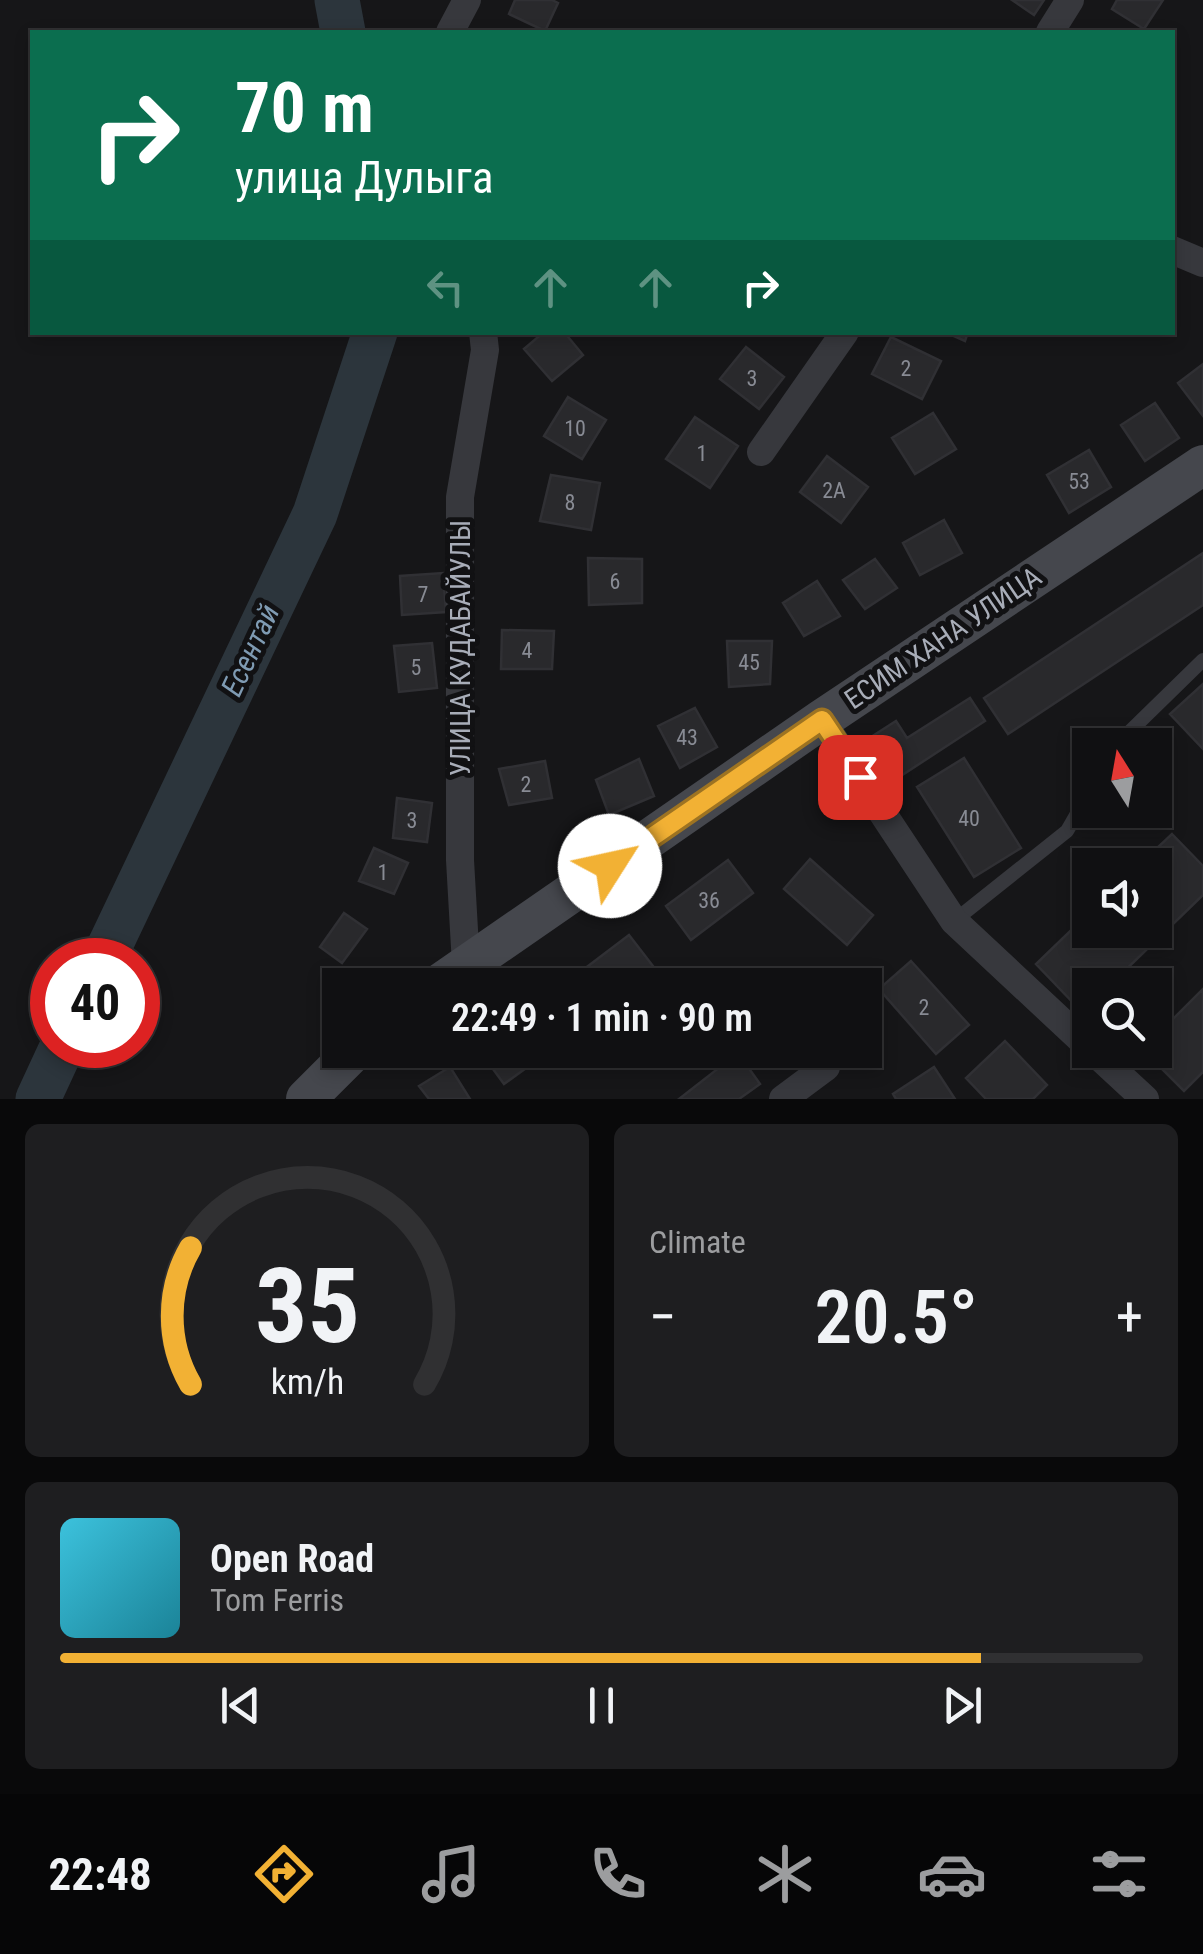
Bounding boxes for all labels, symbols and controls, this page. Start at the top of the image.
text: 70 m [235,67,374,149]
icon: right [70,70,200,200]
text: улица Дулыга [235,151,494,204]
icon: left [418,260,473,315]
icon: ahead [523,260,578,315]
icon: ahead [628,260,683,315]
icon: right [733,260,788,315]
house number: 2 [901,356,911,381]
house number: 3 [747,366,757,391]
house number: 10 [564,416,586,441]
house number: 1 [697,441,707,466]
house number: 53 [1068,469,1090,494]
house number: 2А [822,478,846,503]
house number: 8 [565,490,575,515]
street label: УЛИЦА КУДАБАЙУЛЫ [444,520,477,776]
street label: ЕСИМ ХАНА УЛИЦА [838,560,1048,716]
house number: 6 [610,569,620,594]
house number: 7 [418,582,428,607]
water label: Есентай [214,599,286,701]
house number: 4 [522,638,533,663]
house number: 45 [738,650,760,675]
house number: 5 [411,655,421,680]
house number: 43 [676,725,698,750]
north arrow [1072,728,1172,828]
map controls [1072,728,1172,1068]
pin [818,735,903,820]
icon: arrive [833,750,888,805]
house number: 2 [521,772,531,797]
house number: 40 [958,806,980,831]
house number: 3 [407,808,417,833]
position arrow [558,814,662,918]
button: sound [1072,848,1172,948]
house number: 1 [378,860,388,885]
house number: 36 [698,888,720,913]
speed limit sign: 40 [30,938,160,1068]
button: search [1072,968,1172,1068]
house number: 2 [919,995,929,1020]
text: 22:49 · 1 min · 90 m [451,996,753,1040]
text: Climate [649,1223,746,1261]
text: 35 [254,1246,360,1367]
text: 20.5° [814,1273,978,1361]
text: − [649,1285,677,1349]
text: + [1116,1285,1143,1349]
text: km/h [270,1361,344,1403]
text: Open Road [210,1537,374,1581]
text: Tom Ferris [210,1581,344,1619]
icon: previous [213,1678,268,1733]
icon: pause [574,1678,629,1733]
icon: next [935,1678,990,1733]
icon: directions [249,1839,319,1909]
icon: music [416,1839,486,1909]
icon: phone [583,1839,653,1909]
icon: climate [750,1839,820,1909]
icon: car [917,1839,987,1909]
icon: filters [1084,1839,1154,1909]
text: 22:48 [49,1848,152,1901]

